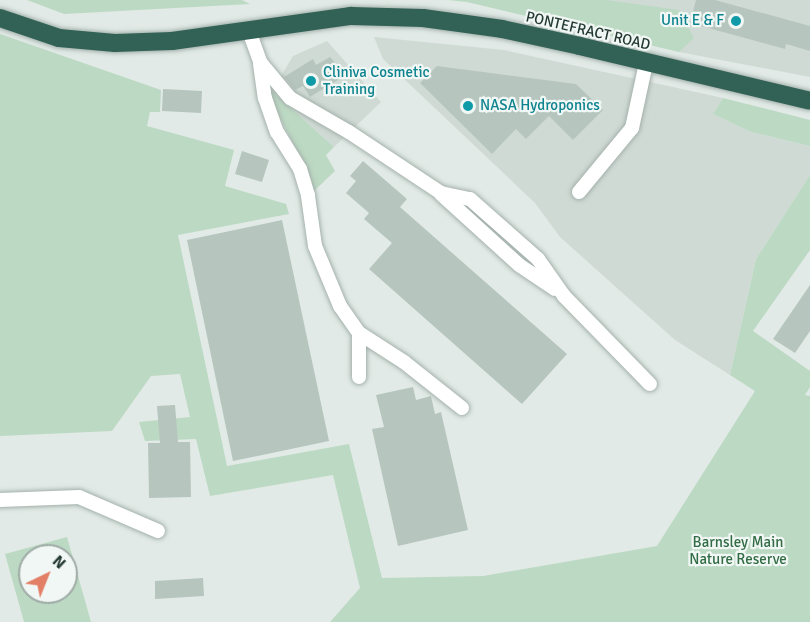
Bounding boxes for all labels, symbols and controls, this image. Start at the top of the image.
street label: PONTEFRACT ROAD [524,8,652,54]
place label: Unit E & F [661,12,724,30]
marker: Unit E & F [729,14,743,28]
place label: Cliniva Cosmetic Training [323,63,430,98]
marker: Cliniva Cosmetic Training [304,74,318,88]
place label: NASA Hydroponics [480,97,600,115]
marker: NASA Hydroponics [461,99,475,113]
park label: Barnsley Main Nature Reserve [689,533,787,568]
north arrow [18,544,78,604]
text: N [48,551,70,573]

